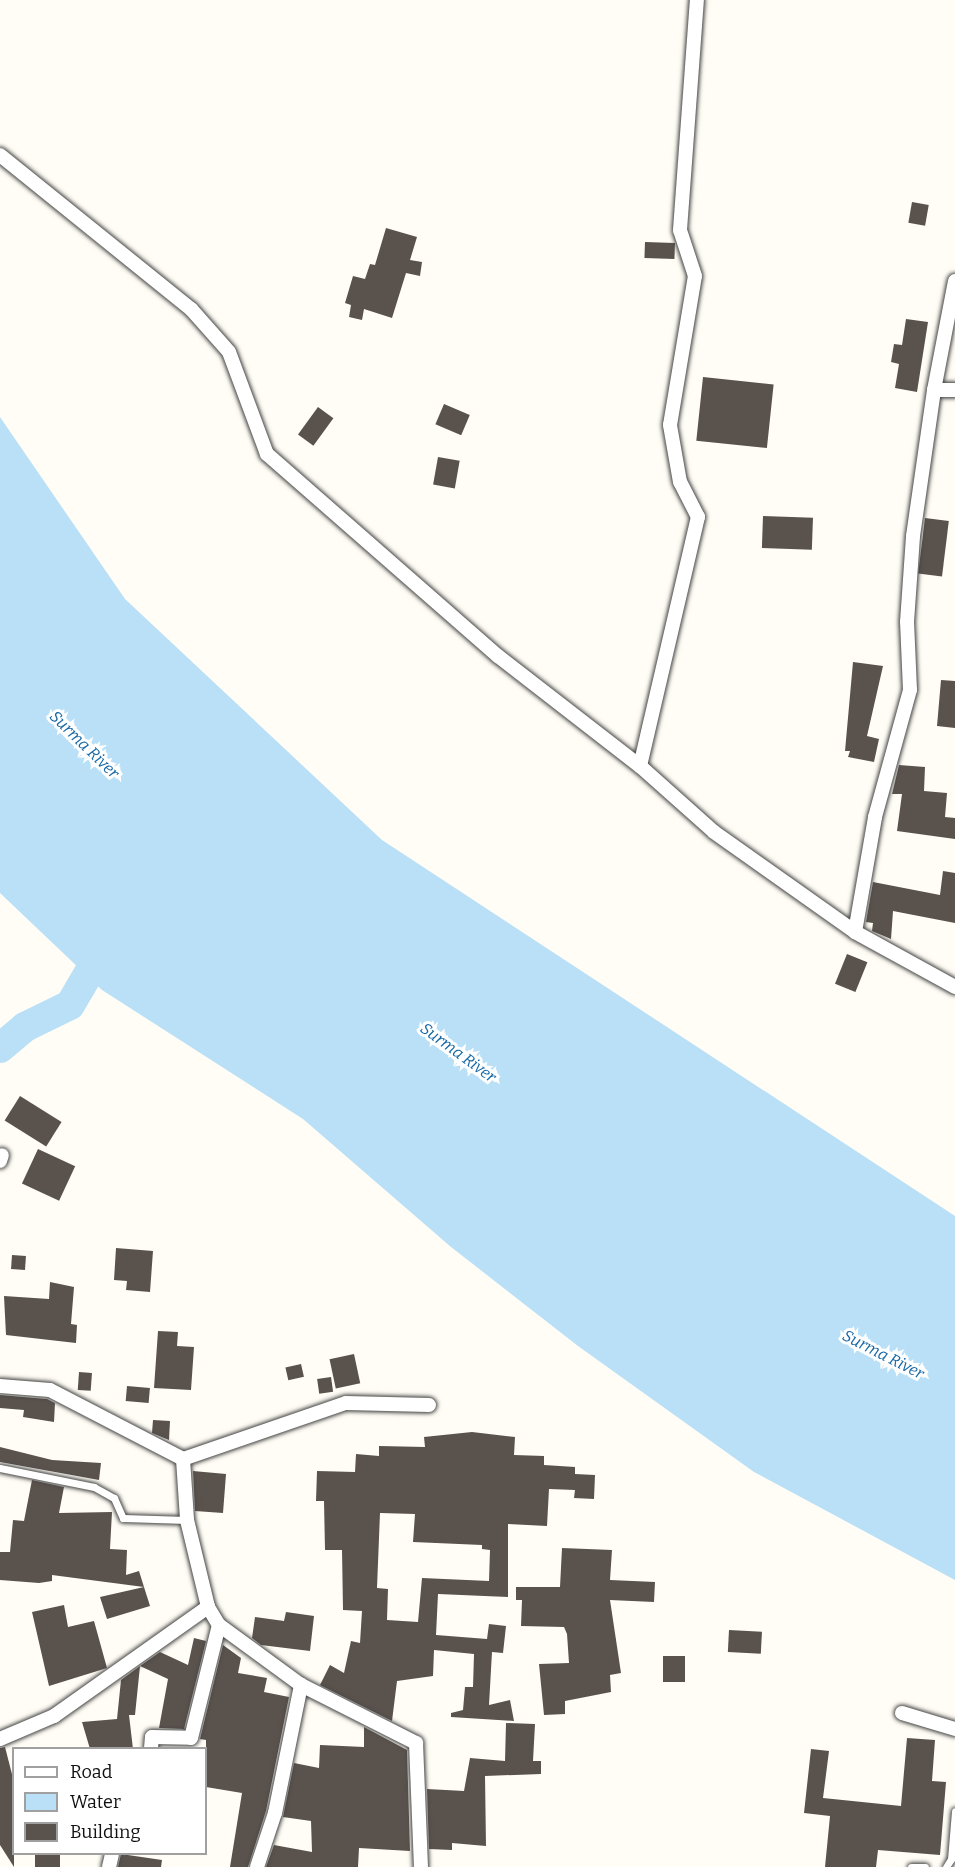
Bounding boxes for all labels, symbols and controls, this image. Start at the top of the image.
water label: Surma River [45,707,123,783]
water label: Surma River [416,1019,500,1087]
water label: Surma River [839,1326,927,1384]
legend [12,1747,207,1855]
text: Road [70,1761,112,1783]
text: Water [70,1791,121,1813]
text: Building [70,1821,141,1843]

